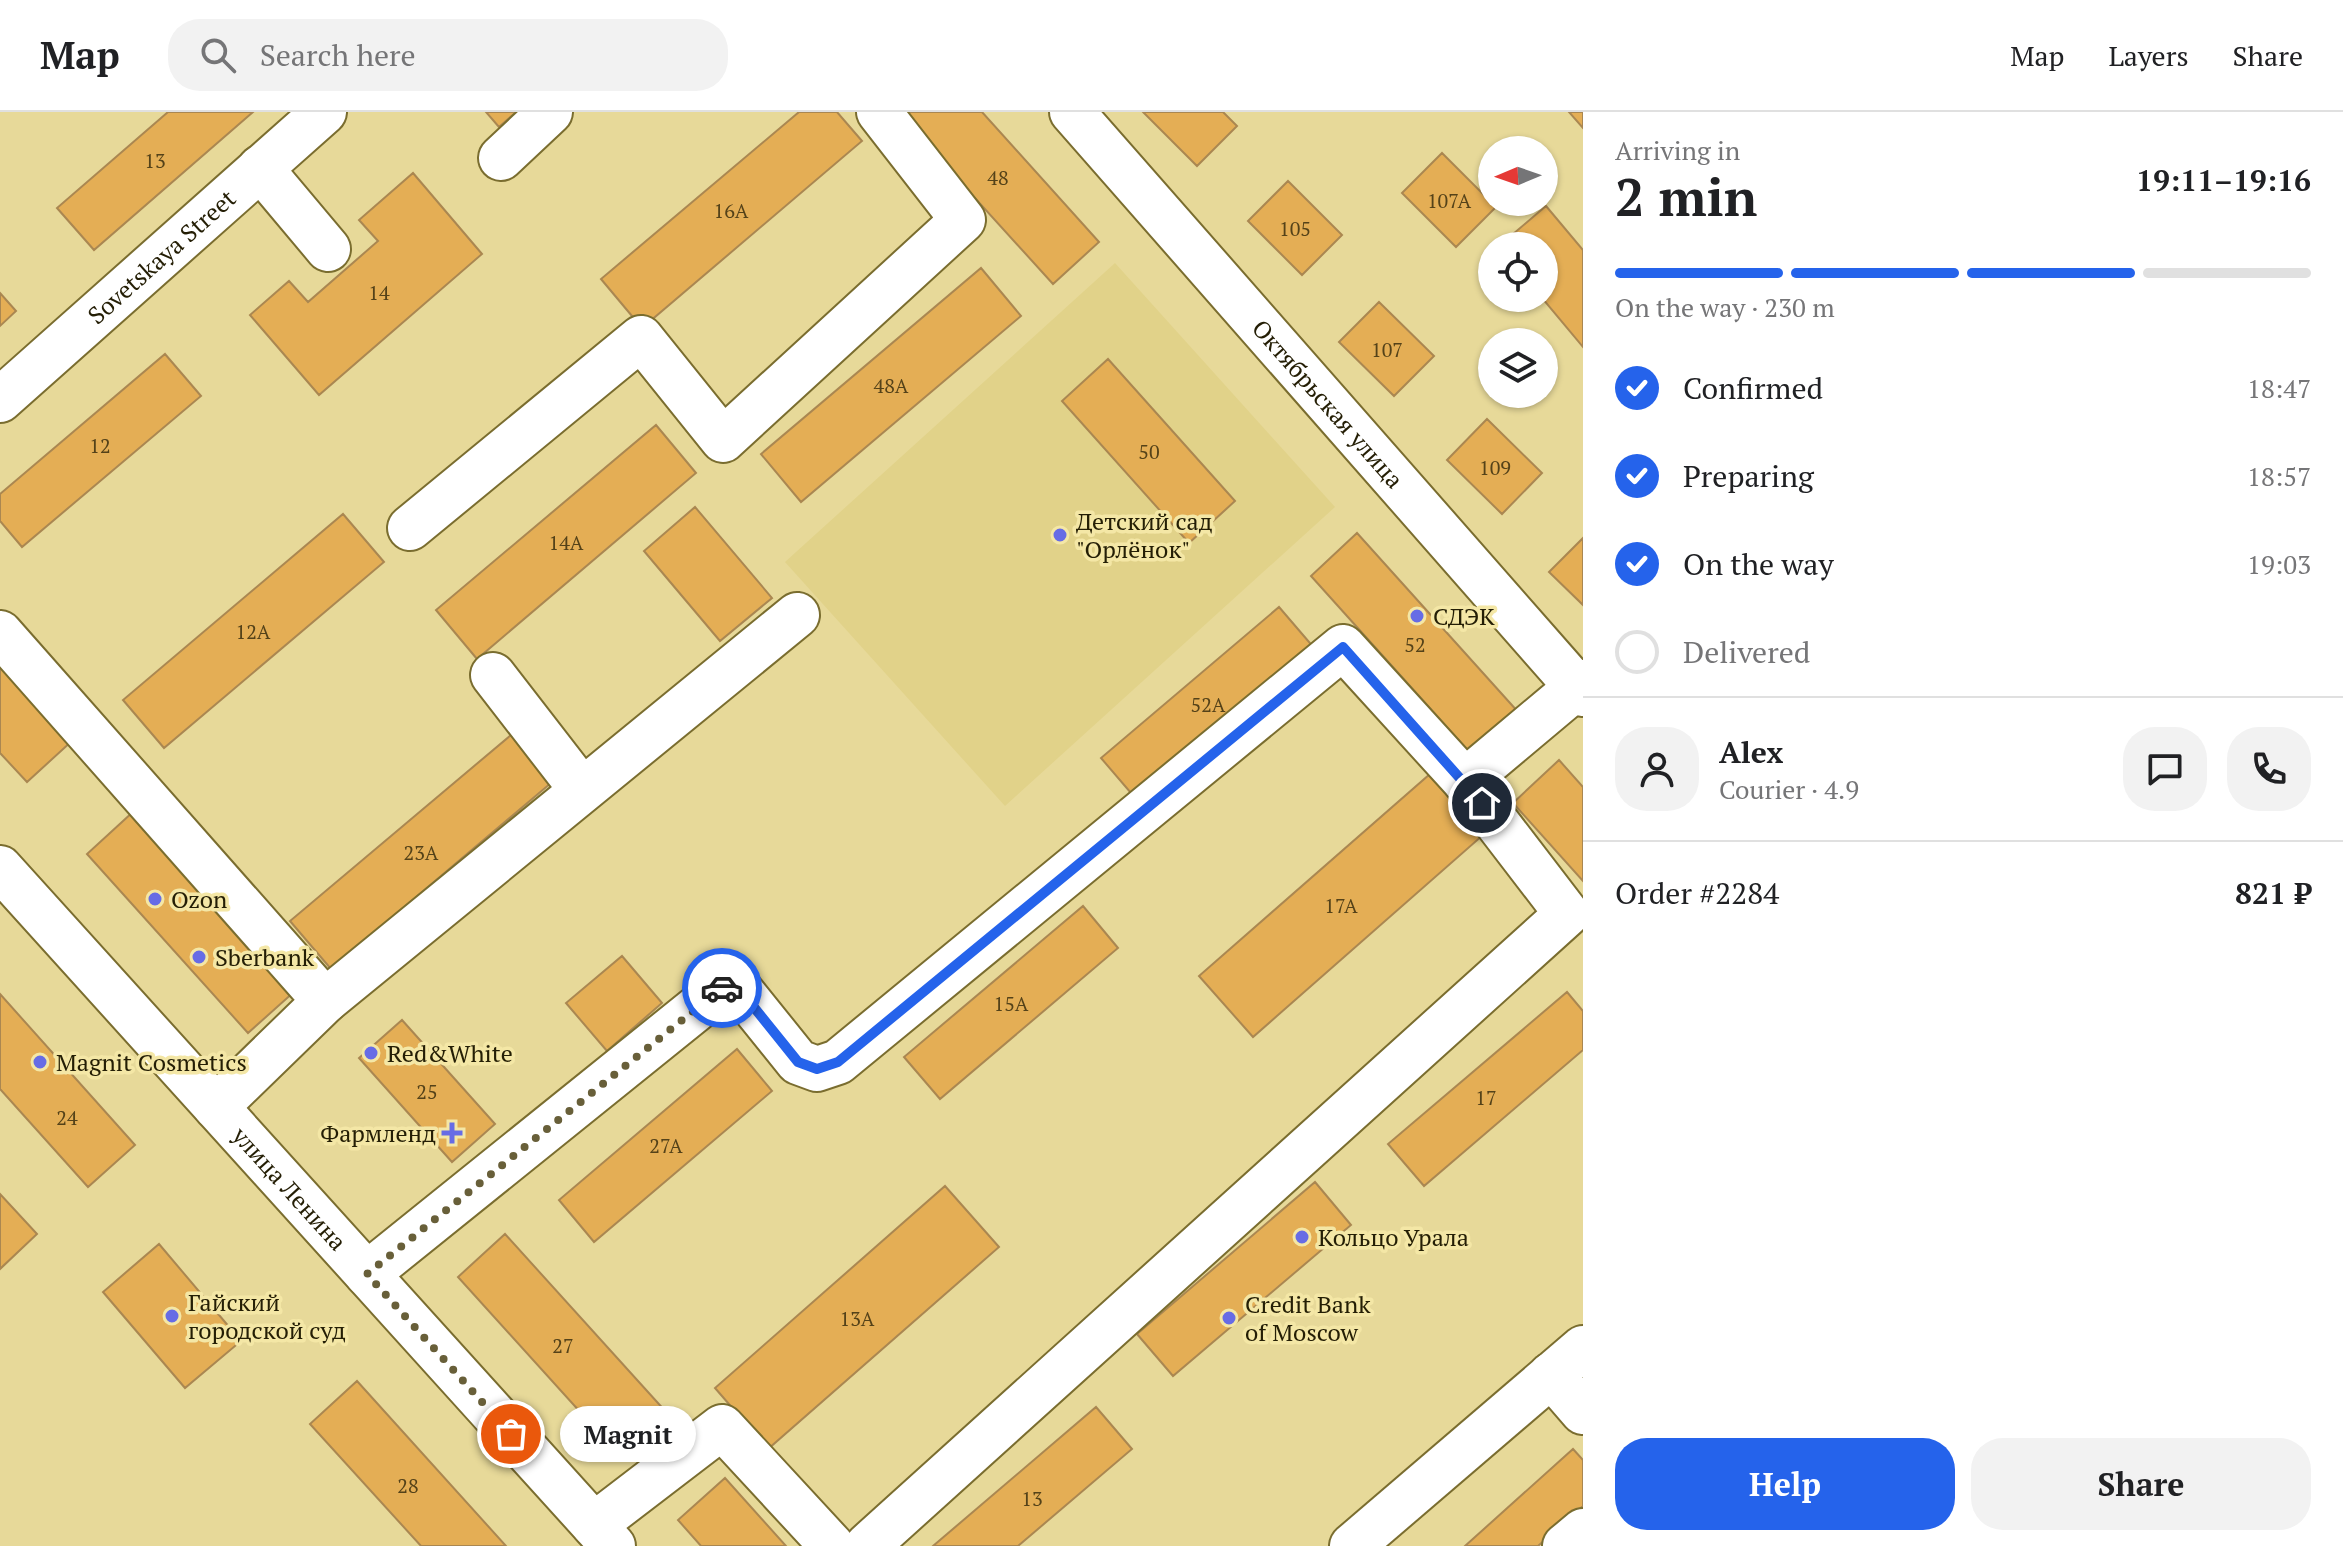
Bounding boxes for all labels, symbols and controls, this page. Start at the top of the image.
search box [168,19,728,91]
text: Map [40,30,120,80]
icon: search [196,33,240,77]
text: Search here [260,35,416,75]
text: Map [2010,37,2064,74]
text: Layers [2108,37,2189,74]
text: Share [2233,37,2303,74]
text: Arriving in [1615,133,1740,167]
north arrow [1478,136,1558,216]
map controls [1478,136,1558,408]
house number: 13 [144,147,166,174]
text: 19:11–19:16 [2136,160,2311,200]
text: 2 min [1615,162,1757,231]
house number: 48 [987,164,1009,191]
street label: Sovetskaya Street [81,182,242,331]
house number: 107А [1427,187,1471,214]
house number: 16А [714,197,749,224]
house number: 105 [1279,215,1311,242]
button: locate [1478,232,1558,312]
house number: 14 [368,279,390,306]
text: On the way · 230 m [1615,290,1835,324]
street label: Октябрьская улица [1245,312,1411,495]
button: layers [1478,328,1558,408]
house number: 107 [1371,336,1403,363]
icon: check [1615,366,1659,410]
text: Confirmed [1683,368,1823,408]
text: 18:47 [2247,371,2311,405]
house number: 48А [874,372,909,399]
house number: 12 [89,432,111,459]
house number: 50 [1138,438,1160,465]
house number: 109 [1479,454,1511,481]
icon: check [1615,454,1659,498]
text: Preparing [1683,456,1814,496]
text: 18:57 [2247,459,2311,493]
place label: Детский сад "Орлёнок" [1076,505,1213,565]
marker: Детский сад "Орлёнок" [1051,526,1069,544]
house number: 14А [549,529,584,556]
icon: check [1615,542,1659,586]
text: On the way [1683,544,1834,584]
text: 19:03 [2247,547,2311,581]
place label: СДЭК [1433,600,1495,632]
marker: СДЭК [1408,607,1426,625]
house number: 12А [236,618,271,645]
house number: 52 [1404,631,1426,658]
text: Delivered [1683,632,1810,672]
house number: 52А [1191,691,1226,718]
button: person [1615,727,1699,811]
button: chat [2123,727,2207,811]
button: phone [2227,727,2311,811]
text: Alex [1719,732,1783,772]
pin [1448,769,1516,837]
text: Courier · 4.9 [1719,772,1859,806]
icon: home [1460,781,1504,825]
house number: 23А [404,839,439,866]
text: Order #2284 [1615,873,1779,913]
text: 821 ₽ [2235,873,2311,913]
place label: Ozon [171,883,227,915]
marker: Ozon [146,890,164,908]
house number: 17А [1324,892,1358,919]
place label: Sberbank [215,941,315,973]
marker: Sberbank [190,948,208,966]
courier [682,948,762,1028]
icon: car [700,966,744,1010]
house number: 15А [994,990,1029,1017]
place label: Red&White [387,1037,513,1069]
marker: Red&White [362,1044,380,1062]
place label: Magnit Cosmetics [56,1046,247,1078]
marker: Magnit Cosmetics [31,1053,49,1071]
house number: 25 [416,1078,438,1105]
house number: 17 [1475,1084,1497,1111]
house number: 24 [56,1104,78,1131]
place label: Фармленд [320,1117,436,1149]
street label: улица Ленина [225,1119,354,1257]
marker: Фармленд [443,1124,461,1142]
house number: 27А [649,1132,683,1159]
place label: Кольцо Урала [1318,1221,1469,1253]
marker: Кольцо Урала [1293,1228,1311,1246]
place label: Гайский городской суд [188,1286,346,1346]
place label: Credit Bank of Moscow [1245,1288,1371,1348]
house number: 13А [840,1305,875,1332]
marker: Гайский городской суд [163,1307,181,1325]
marker: Credit Bank of Moscow [1220,1309,1238,1327]
house number: 27 [552,1332,574,1359]
pin [477,1400,545,1468]
callout: Magnit [559,1406,695,1462]
icon: bag [489,1412,533,1456]
text: Magnit [583,1417,673,1451]
button: Help [1615,1438,1955,1530]
button: Share [1971,1438,2311,1530]
house number: 28 [397,1472,419,1499]
house number: 13 [1021,1485,1043,1512]

